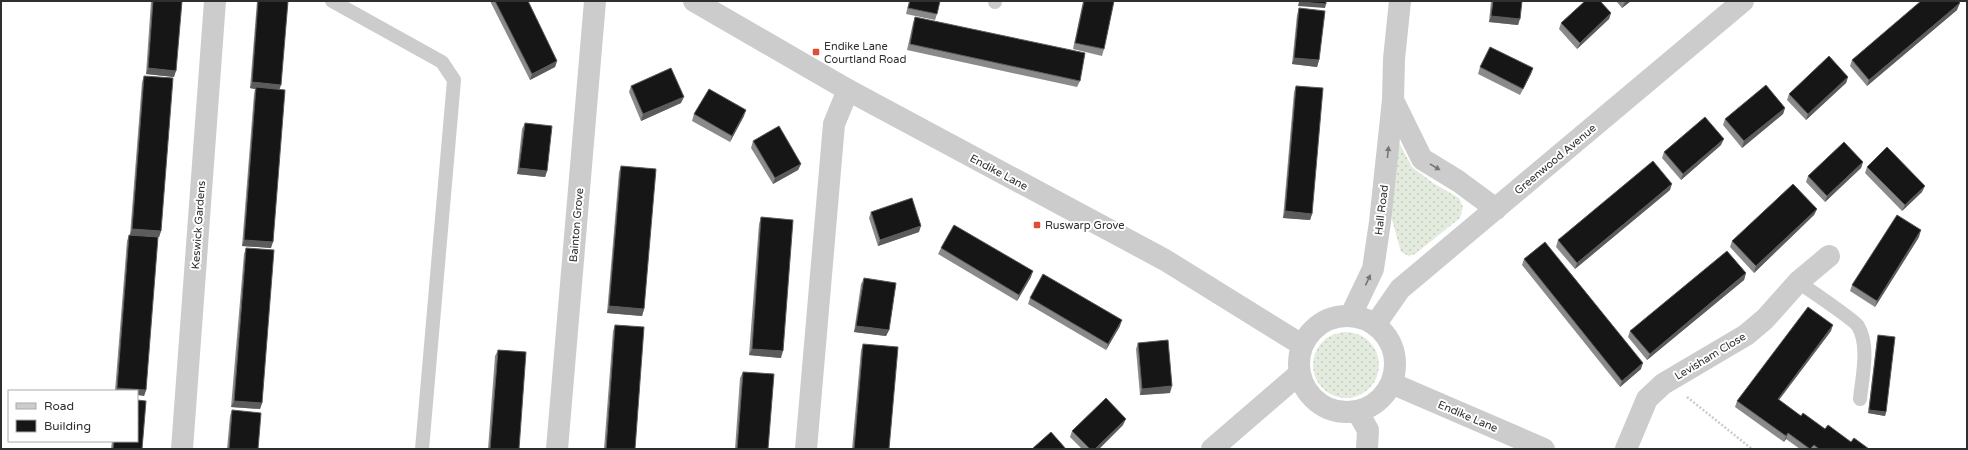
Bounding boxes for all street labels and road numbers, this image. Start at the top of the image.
street label: Greenwood Avenue [1512,121,1599,197]
street label: Endike Lane [968,152,1030,193]
street label: Keswick Gardens [189,180,208,270]
street label: Hall Road [1372,184,1391,236]
street label: Bainton Grove [567,187,586,263]
street label: Levisham Close [1672,330,1748,383]
street label: Endike Lane [1436,398,1500,435]

